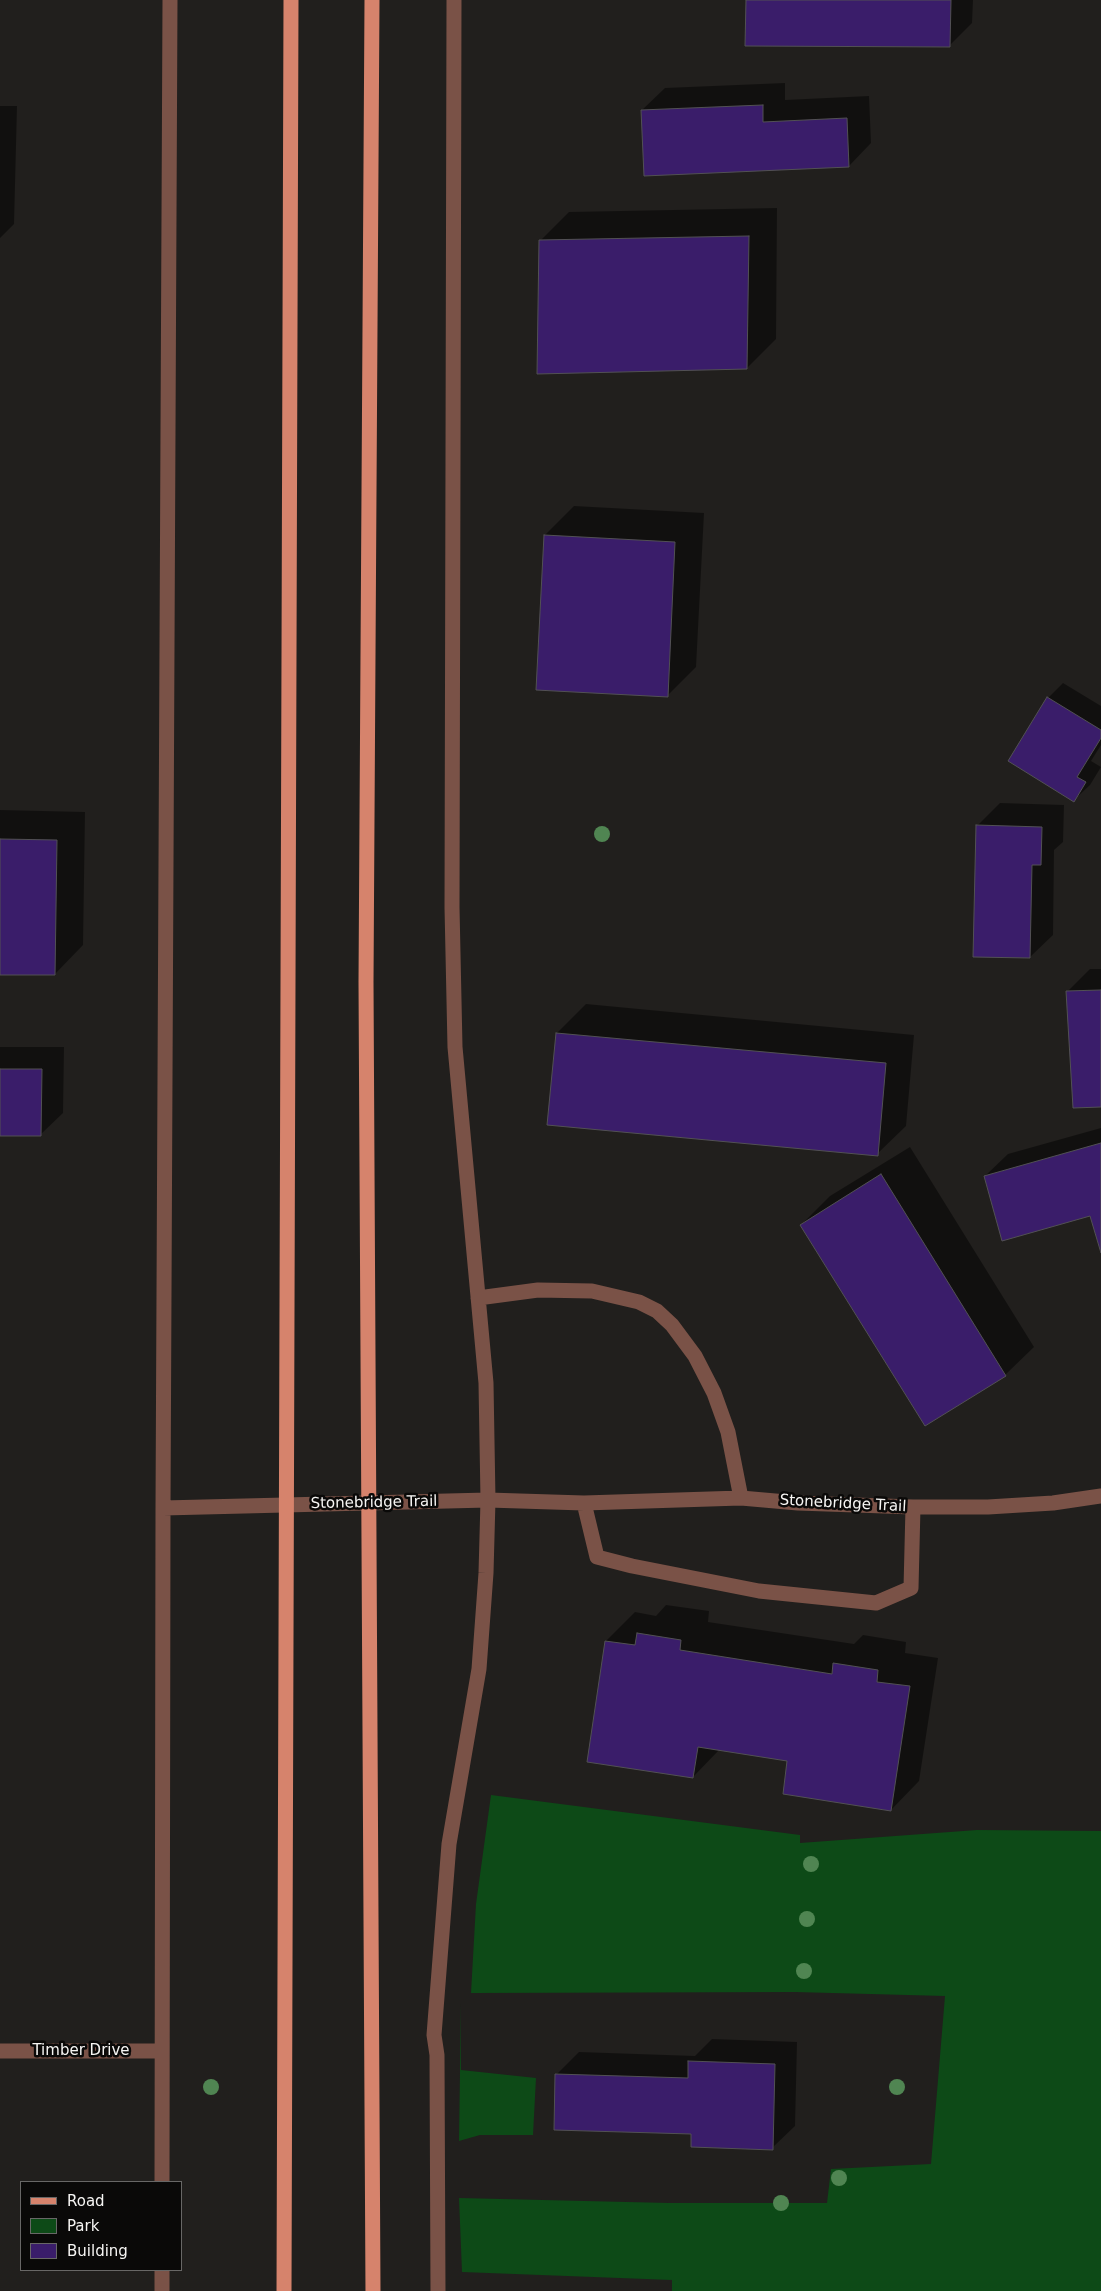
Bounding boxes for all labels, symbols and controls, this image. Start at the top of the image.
street label: Stonebridge Trail [779,1492,907,1516]
street label: Stonebridge Trail [310,1493,438,1513]
street label: Timber Drive [32,2042,130,2060]
legend [20,2181,182,2271]
text: Road [67,2192,105,2210]
text: Park [67,2217,99,2235]
text: Building [67,2242,128,2260]

